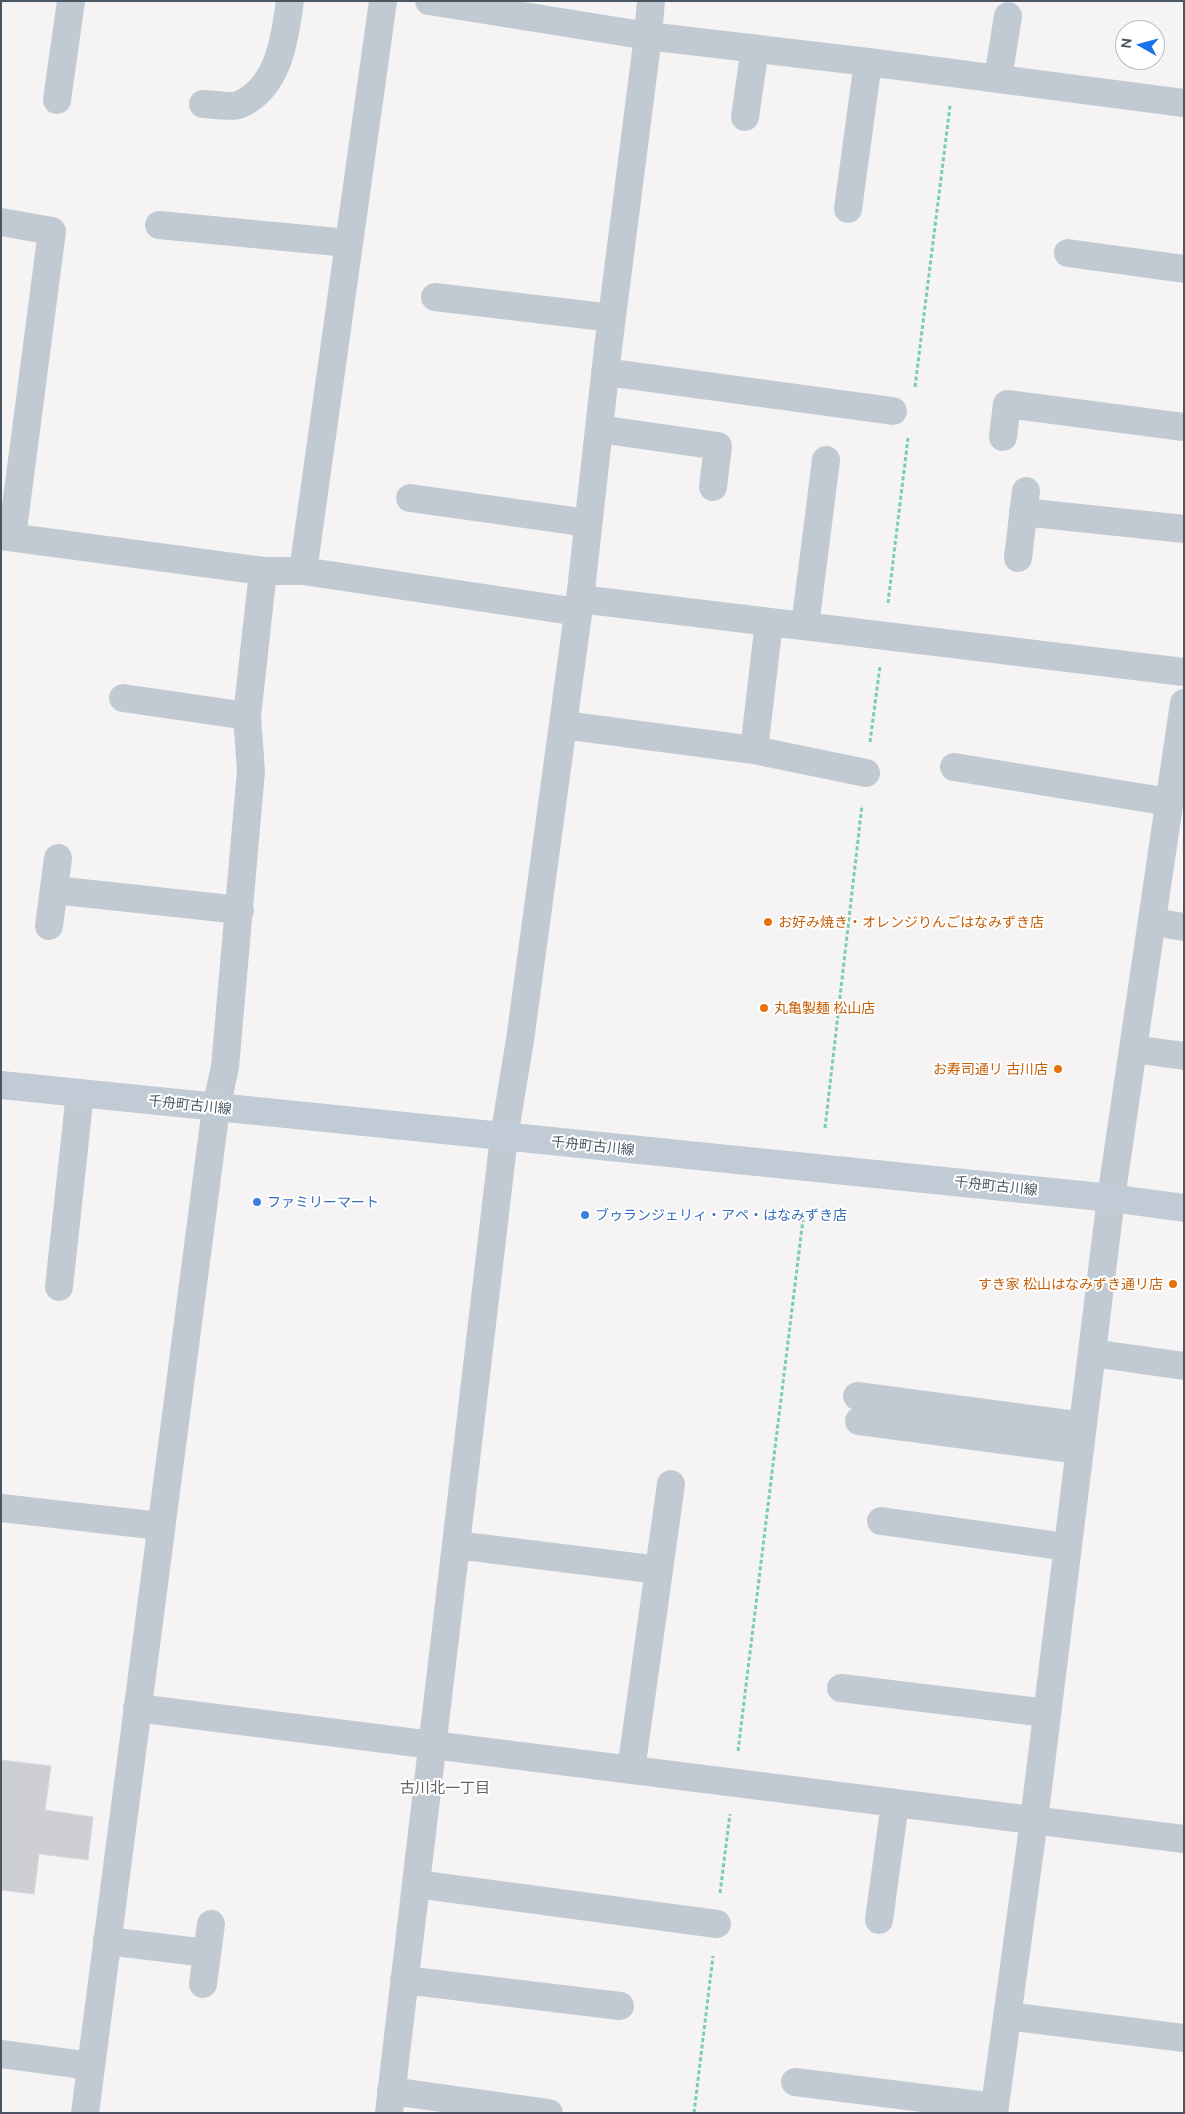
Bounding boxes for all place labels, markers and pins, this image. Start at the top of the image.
place label: お好み焼き・オレンジりんごはなみずき店 [778,914,1044,930]
marker: お好み焼き・オレンジりんごはなみずき店 [762,916,774,928]
place label: 丸亀製麺 松山店 [774,1000,875,1016]
marker: 丸亀製麺 松山店 [758,1002,770,1014]
place label: お寿司通リ 古川店 [933,1061,1048,1077]
marker: お寿司通リ 古川店 [1052,1063,1064,1075]
place label: ファミリーマート [267,1194,379,1210]
marker: ファミリーマート [251,1196,263,1208]
place label: ブゥランジェリィ・アペ・はなみずき店 [595,1207,847,1223]
marker: ブゥランジェリィ・アペ・はなみずき店 [579,1209,591,1221]
place label: すき家 松山はなみずき通リ店 [978,1276,1163,1292]
marker: すき家 松山はなみずき通リ店 [1167,1278,1179,1290]

